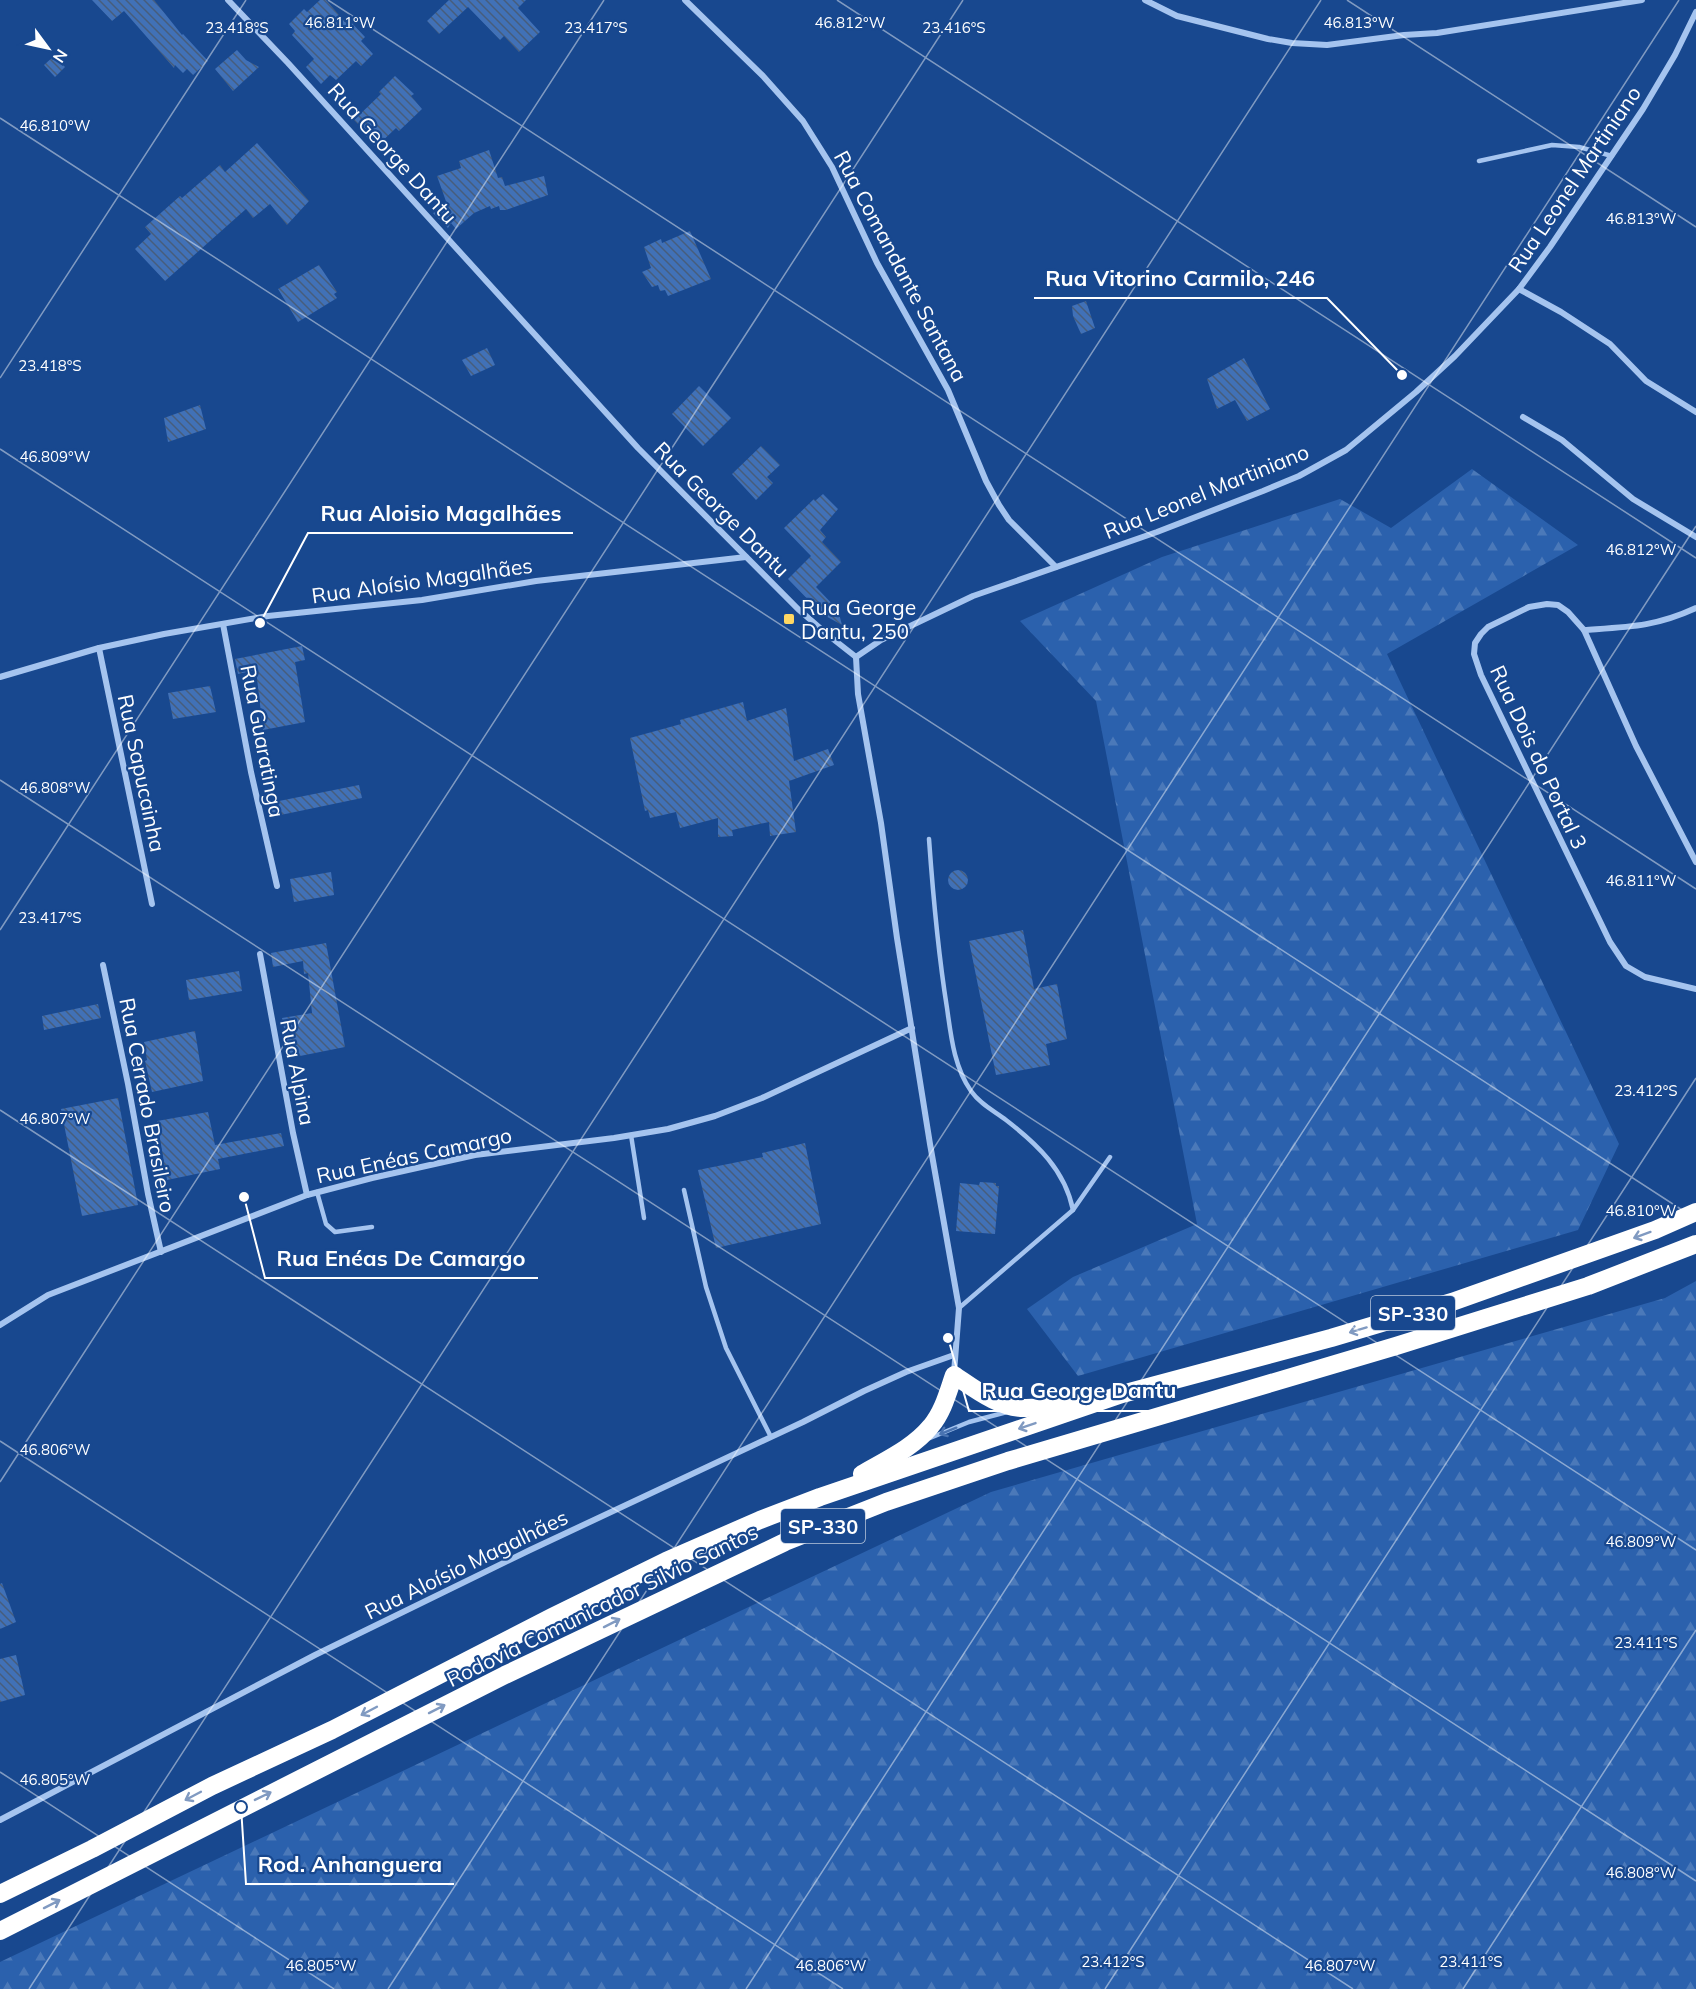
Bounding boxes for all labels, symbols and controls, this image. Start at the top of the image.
text: 46.811°W [305,13,376,32]
text: 46.812°W [815,13,886,32]
text: 46.813°W [1324,13,1395,32]
north arrow [18,18,78,78]
text: 23.418°S [205,18,269,37]
text: 23.417°S [564,18,628,37]
text: 23.416°S [922,18,986,37]
text: N [49,46,72,67]
street label: Rua George Dantu [323,77,463,229]
street label: Rua Leonel Martiniano [1502,81,1646,277]
text: 46.810°W [20,116,91,135]
street label: Rua Comandante Santana [829,146,973,386]
text: 46.813°W [1606,209,1677,228]
callout: Rua Vitorino Carmilo, 246 [1034,258,1327,298]
text: Rua Vitorino Carmilo, 246 [1045,264,1315,292]
text: 23.418°S [18,356,82,375]
street label: Rua George Dantu [649,436,795,582]
street label: Rua Leonel Martiniano [1100,438,1312,544]
text: 46.809°W [20,447,91,466]
callout: Rua Aloisio Magalhães [308,493,573,533]
text: Rua Aloisio Magalhães [321,499,561,527]
text: 46.812°W [1606,540,1677,559]
street label: Rua Aloísio Magalhães [310,552,534,608]
place label: Rua George Dantu, 250 [801,594,916,644]
marker: Rua George Dantu, 250 [782,612,796,626]
street label: Rua Dois do Portal 3 [1485,661,1593,853]
street label: Rua Guaratinga [235,663,291,819]
street label: Rua Sapucainha [113,692,171,854]
text: 46.808°W [20,778,91,797]
text: 46.811°W [1606,871,1677,890]
text: 23.417°S [18,908,82,927]
street label: Rua Cerrado Brasileiro [114,995,182,1215]
street label: Rua Alpina [275,1017,321,1127]
text: 23.412°S [1614,1081,1678,1100]
text: 46.807°W [20,1109,91,1128]
street label: Rua Enéas Camargo [314,1122,514,1188]
text: 46.810°W [1606,1201,1677,1220]
one-way arrow [1633,1230,1652,1241]
callout: Rua Enéas De Camargo [265,1238,538,1278]
text: Rua Enéas De Camargo [276,1244,526,1272]
road number: SP-330 [1371,1296,1455,1330]
one-way arrow [1349,1325,1368,1336]
callout: Rua George Dantu [969,1371,1188,1411]
text: Rua George Dantu [982,1376,1176,1404]
one-way arrow [1018,1422,1037,1433]
one-way arrow [939,1426,957,1437]
text: 46.806°W [20,1440,91,1459]
street label: Rua Aloísio Magalhães [360,1504,572,1624]
road number: SP-330 [781,1509,865,1543]
street label: Rodovia Comunicador Silvio Santos [442,1518,762,1692]
text: 46.809°W [1606,1532,1677,1551]
one-way arrow [603,1617,621,1628]
text: 23.411°S [1614,1633,1678,1652]
one-way arrow [428,1702,446,1714]
one-way arrow [360,1706,378,1717]
text: 46.805°W [20,1770,91,1789]
one-way arrow [254,1790,271,1802]
one-way arrow [185,1791,203,1802]
callout: Rod. Anhanguera [246,1844,454,1884]
text: Rod. Anhanguera [258,1850,442,1878]
text: 46.808°W [1606,1863,1677,1882]
one-way arrow [43,1898,60,1910]
text: 23.412°S [1081,1952,1145,1971]
text: 23.411°S [1439,1952,1503,1971]
text: 46.805°W [286,1956,357,1975]
text: 46.806°W [796,1956,867,1975]
text: 46.807°W [1305,1956,1376,1975]

